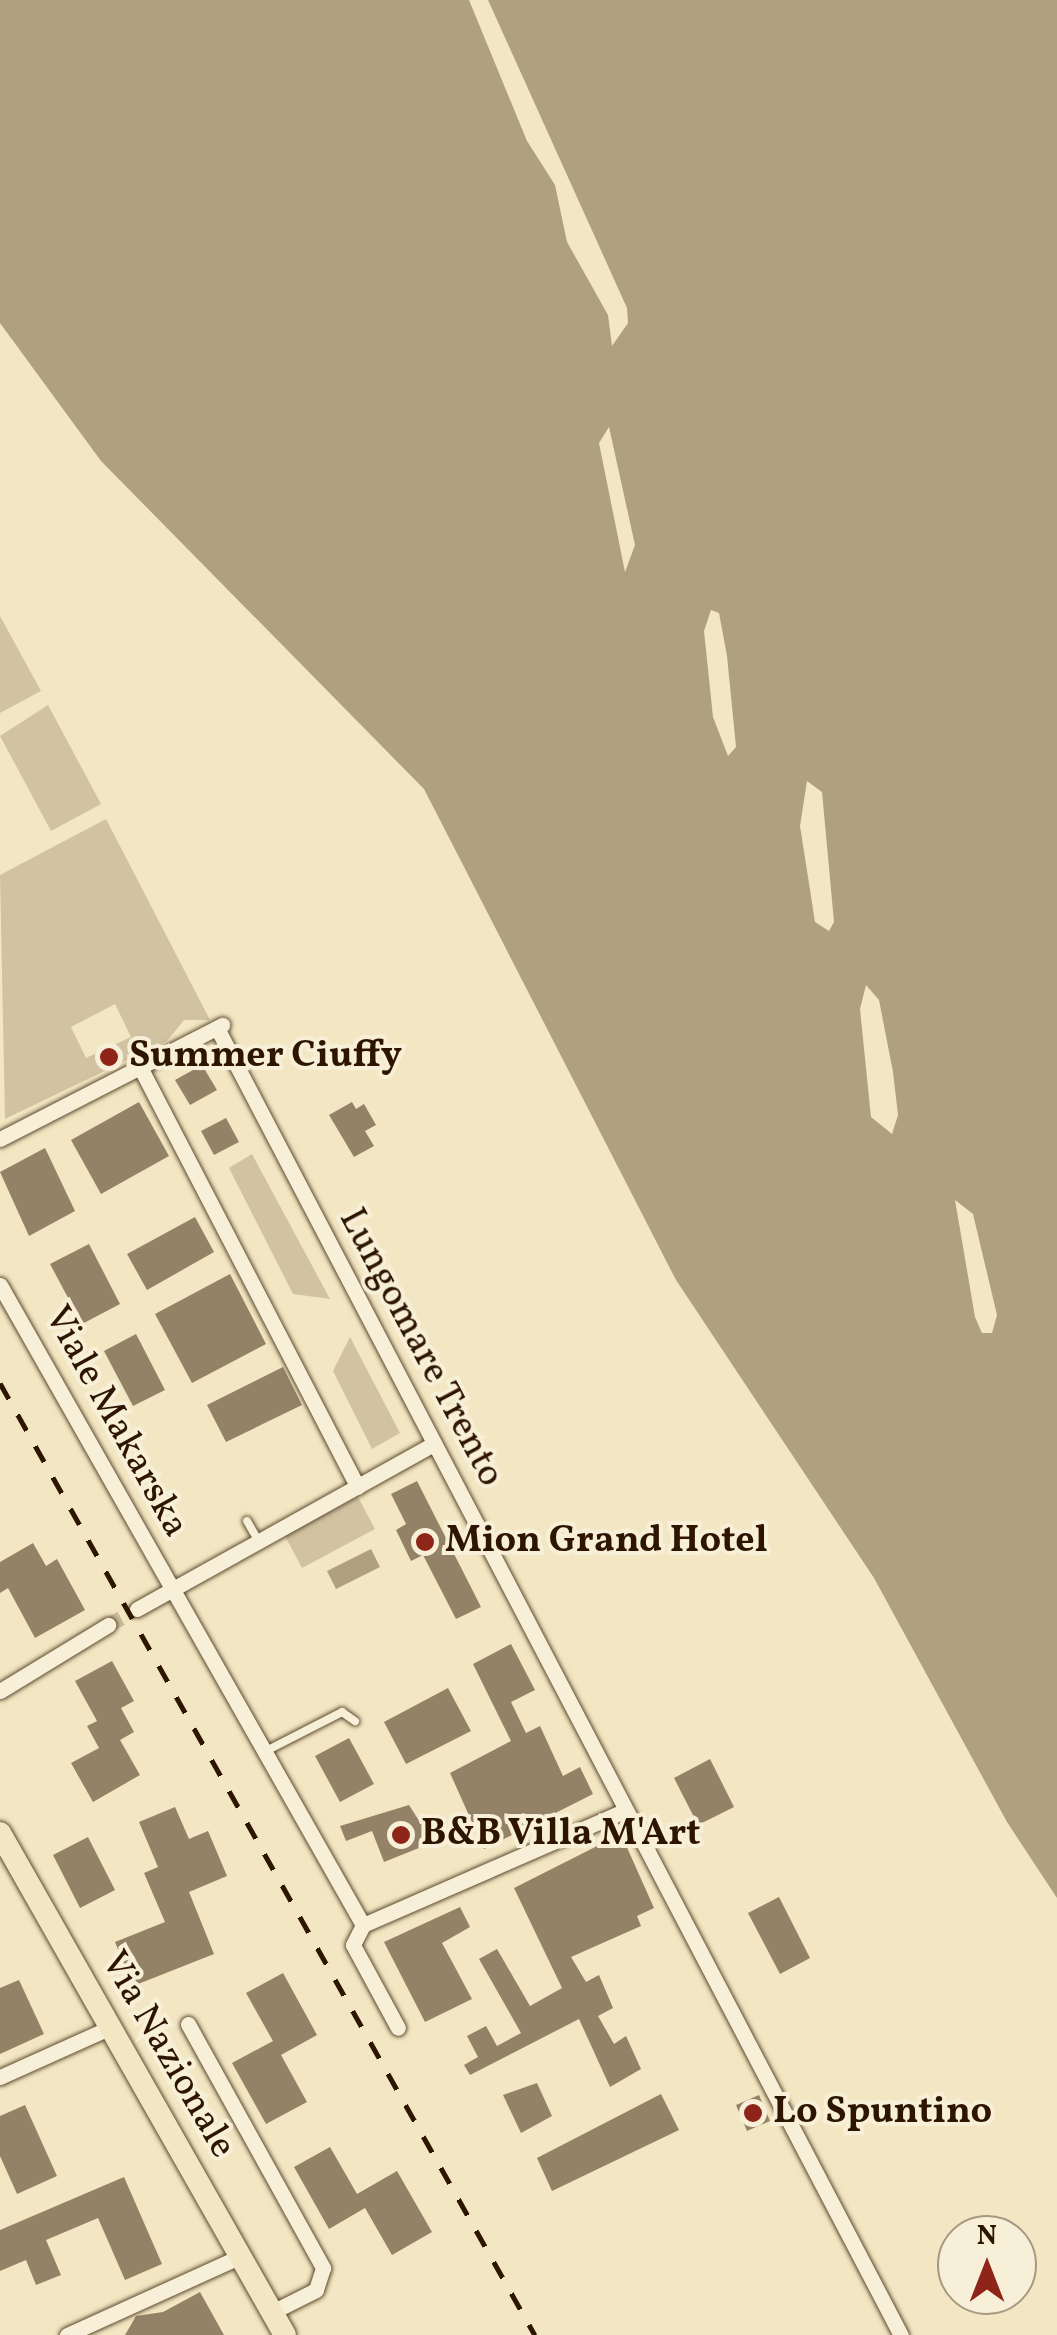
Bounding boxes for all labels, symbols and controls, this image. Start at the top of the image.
place label: Summer Ciuffy [129,1034,402,1080]
marker: Summer Ciuffy [98,1046,120,1068]
street label: Lungomare Trento [327,1201,513,1495]
street label: Viale Makarska [33,1298,197,1546]
place label: Mion Grand Hotel [445,1519,768,1565]
marker: Mion Grand Hotel [414,1531,436,1553]
place label: B&B Villa M'Art [421,1812,702,1858]
marker: B&B Villa M'Art [390,1824,412,1846]
street label: Via Nazionale [90,1944,244,2166]
place label: Lo Spuntino [773,2090,992,2136]
marker: Lo Spuntino [742,2102,764,2124]
north arrow [937,2215,1037,2315]
text: N [977,2217,997,2256]

